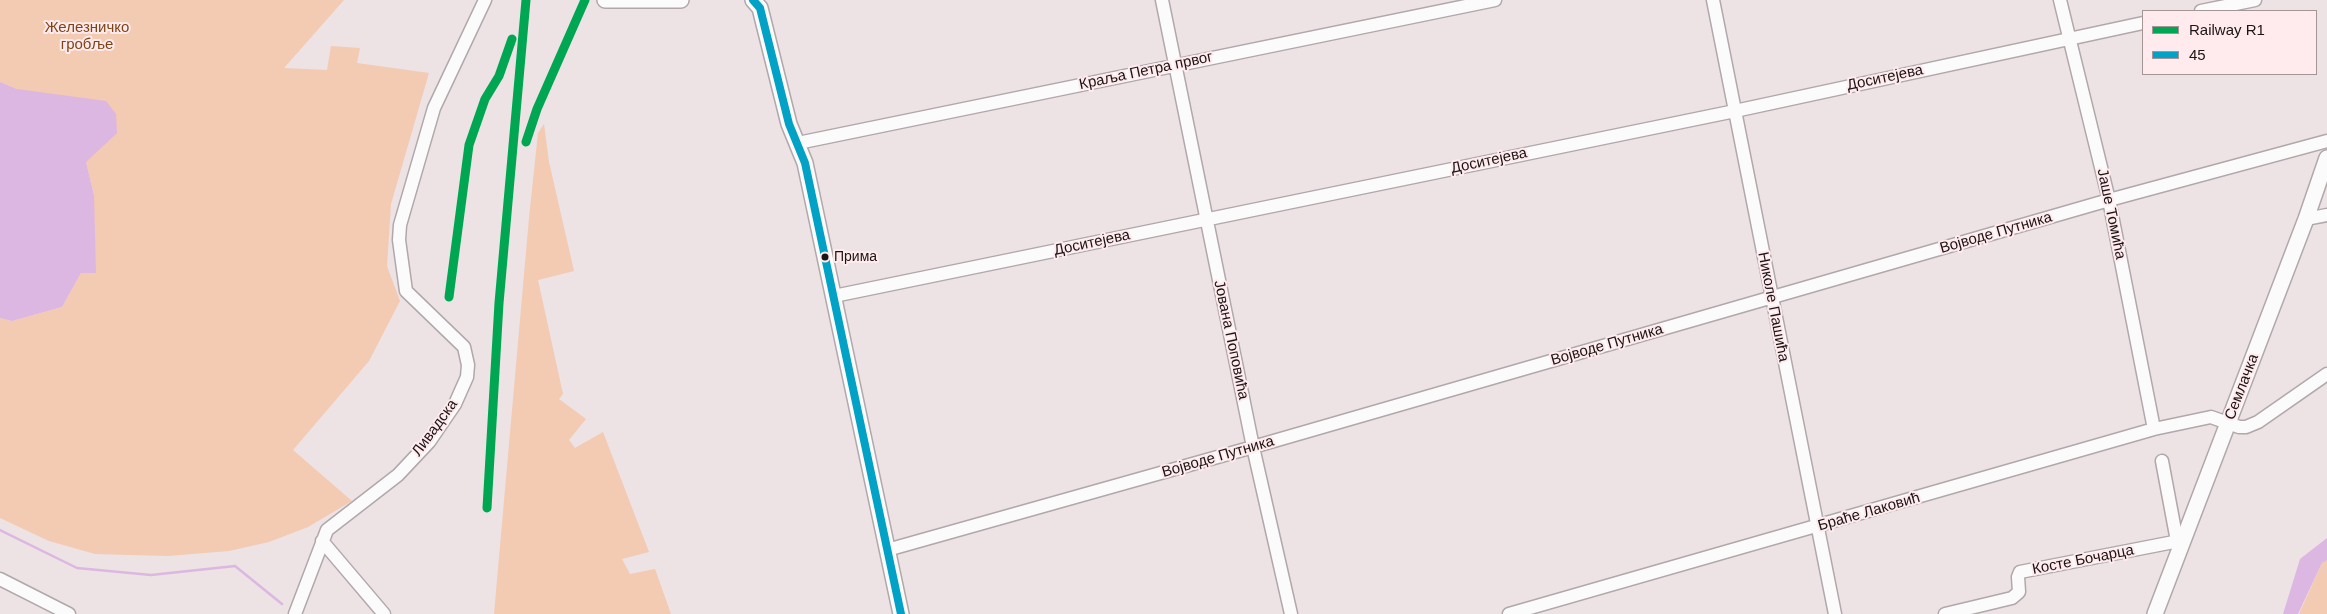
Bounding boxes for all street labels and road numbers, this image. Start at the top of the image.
street label: Краља Петра првог [1078,48,1214,94]
street label: Доситејева [1845,61,1925,95]
street label: Доситејева [1449,144,1529,178]
street label: Јаше Томића [2093,167,2129,261]
street label: Војводе Путника [1938,208,2054,258]
street label: Доситејева [1052,226,1132,260]
street label: Николе Пашића [1754,251,1792,363]
street label: Јована Поповића [1210,279,1252,401]
street label: Војводе Путника [1549,320,1665,370]
street label: Семлачка [2221,351,2263,423]
street label: Ливадска [408,396,462,460]
street label: Војводе Путника [1160,432,1276,482]
street label: Браће Лаковић [1816,489,1922,535]
street label: Косте Бочарца [2031,541,2135,579]

